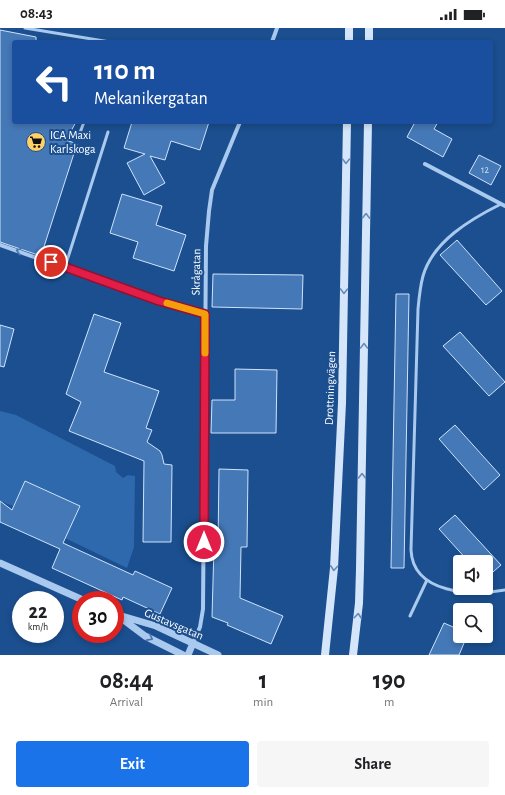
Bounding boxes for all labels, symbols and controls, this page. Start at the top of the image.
text: 08:43 [20,6,53,21]
icon: left [28,56,80,108]
text: 110 m [94,57,156,85]
text: Mekanikergatan [94,90,208,108]
place label: ICA Maxi Karlskoga [50,129,96,155]
supermarket icon: ICA Maxi Karlskoga [25,131,47,153]
one-way arrow [342,158,351,164]
house number: 12 [481,165,489,175]
one-way arrow [362,213,370,219]
pin [34,245,68,279]
one-way arrow [16,248,23,256]
street label: Skrågatan [190,248,202,296]
icon: arrive [40,251,62,273]
one-way arrow [340,288,348,294]
one-way arrow [360,343,368,349]
street label: Drottningvägen [323,351,337,425]
one-way arrow [358,473,366,479]
position arrow [183,521,225,563]
map controls [453,555,493,643]
button: sound [453,555,493,595]
one-way arrow [329,565,338,571]
speed limit sign: 30 [72,591,124,643]
text: 22 [29,602,47,622]
button: search [453,603,493,643]
street label: Gustavsgatan [143,606,205,642]
one-way arrow [353,613,362,619]
text: km/h [28,622,48,632]
one-way arrow [145,634,153,641]
text: 08:44 [100,669,153,693]
text: 1 [259,669,267,693]
text: 190 [373,669,406,693]
text: Arrival [110,696,143,709]
text: min [253,696,273,709]
text: m [384,696,394,709]
button: Exit [16,741,249,787]
button: Share [257,741,489,787]

